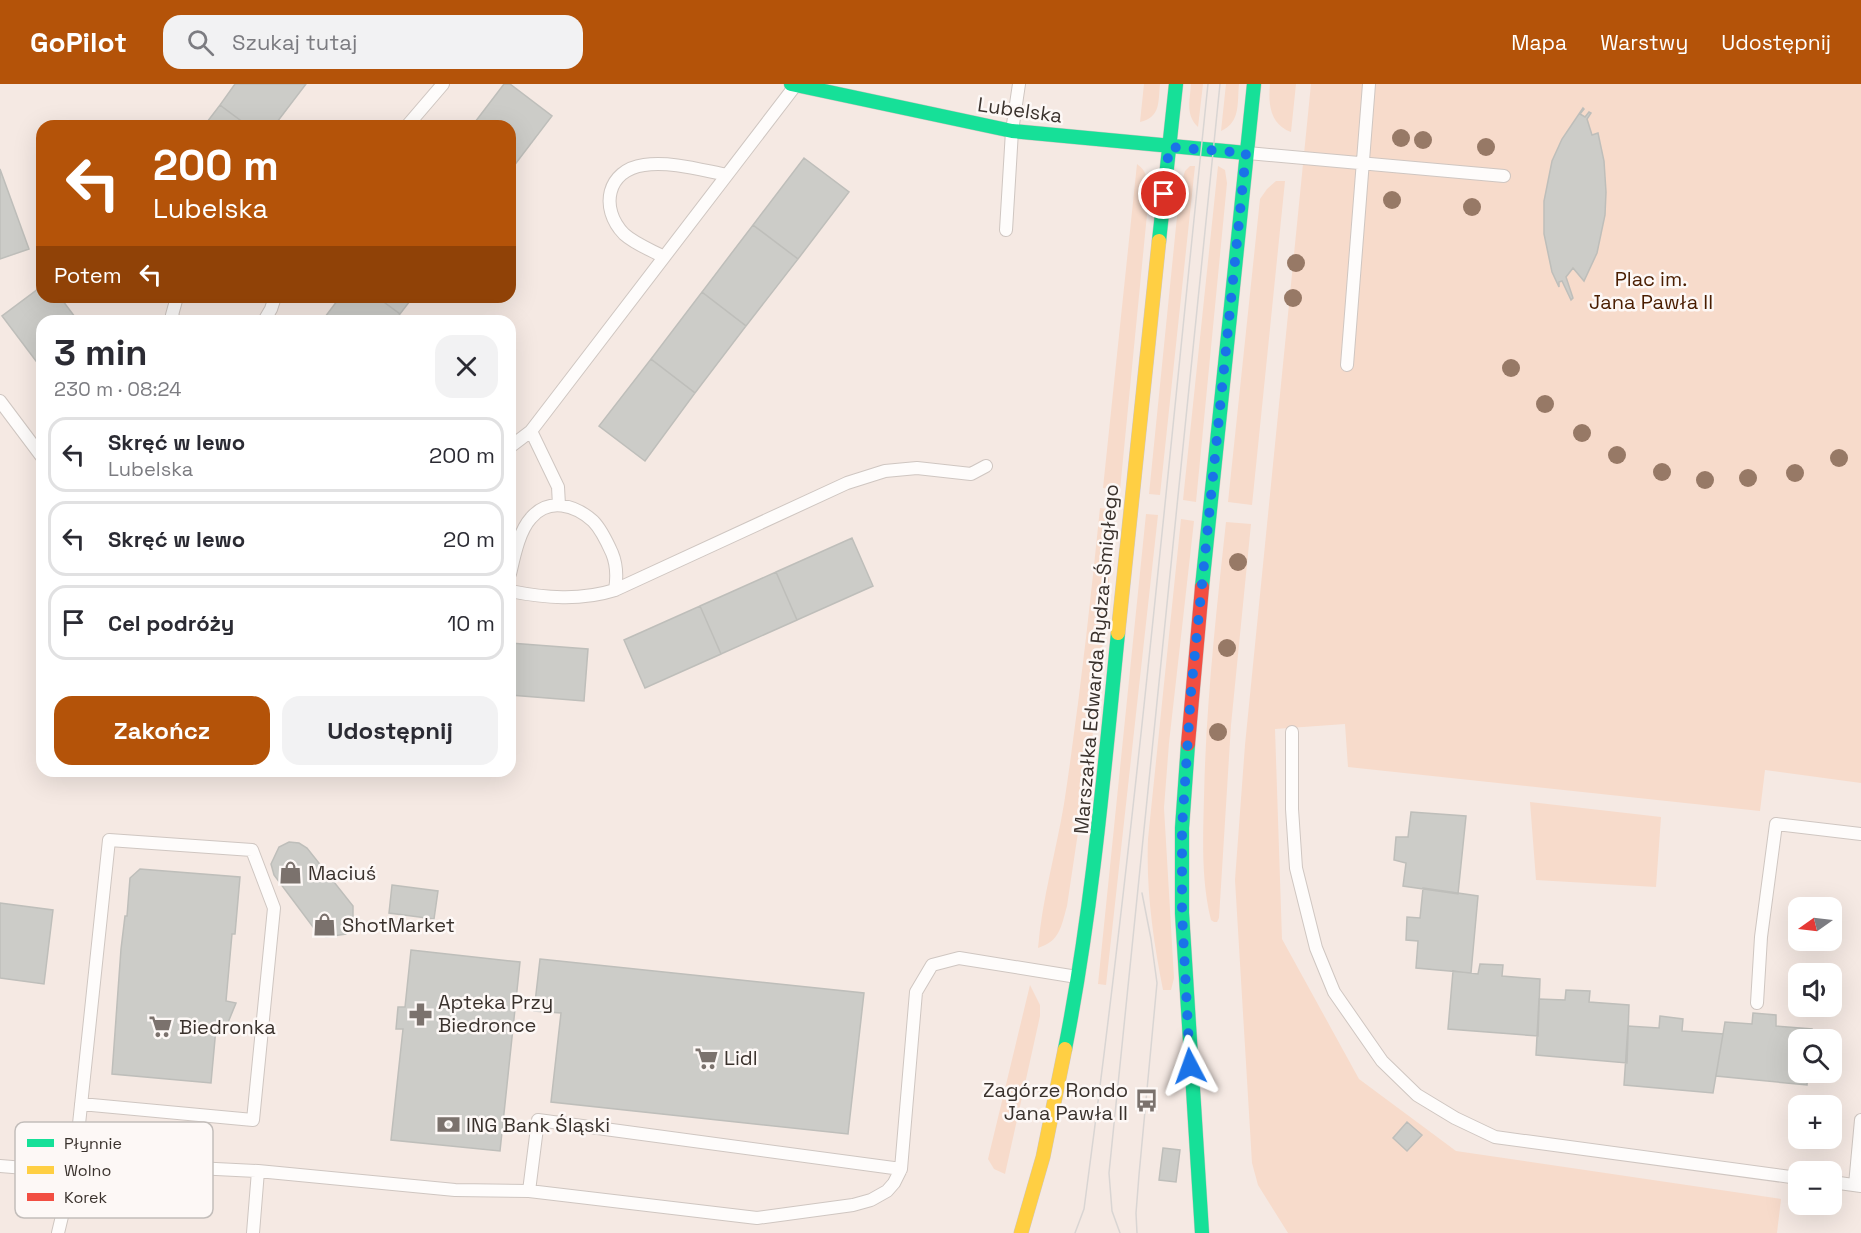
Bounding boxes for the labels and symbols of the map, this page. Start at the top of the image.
street label: Lubelska [976,91,1064,129]
pin [1138,168,1189,219]
park label: Plac im. Jana Pawła II [1589,266,1713,315]
street label: Marszałka Edwarda Rydza-Śmigłego [1068,483,1124,835]
shop icon: Maciuś [277,860,303,886]
place label: Maciuś [308,860,376,886]
north arrow [1788,897,1842,951]
shop icon: ShotMarket [311,912,337,938]
place label: ShotMarket [342,912,455,938]
place label: Apteka Przy Biedronce [438,989,553,1038]
pharmacy icon: Apteka Przy Biedronce [407,1001,433,1027]
supermarket icon: Biedronka [148,1014,174,1040]
place label: Biedronka [179,1014,276,1040]
position arrow [1158,1034,1222,1098]
supermarket icon: Lidl [693,1045,719,1071]
place label: Lidl [724,1045,758,1071]
place label: Zagórze Rondo Jana Pawła II [983,1077,1128,1126]
bus stop icon: Zagórze Rondo Jana Pawła II [1133,1088,1159,1114]
bank icon: ING Bank Śląski [435,1112,461,1138]
place label: ING Bank Śląski [466,1112,610,1138]
legend [15,1122,213,1218]
text: Płynnie [64,1133,122,1154]
text: Wolno [64,1160,111,1181]
text: Korek [64,1187,108,1208]

